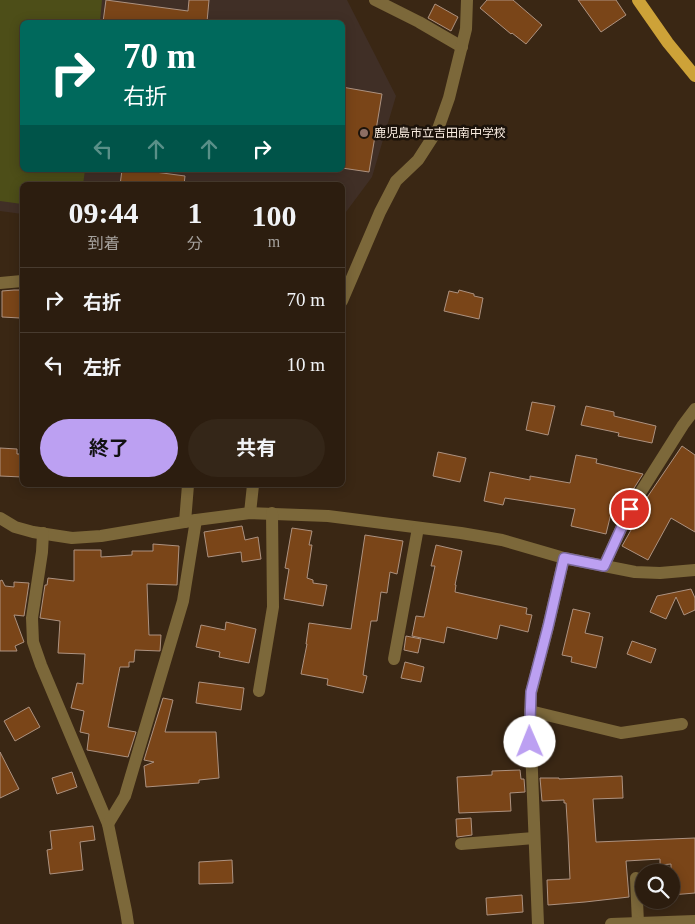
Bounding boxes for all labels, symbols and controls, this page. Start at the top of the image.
text: 70 m [123,37,196,76]
icon: right [40,40,105,105]
text: 右折 [123,84,167,109]
place label: 鹿児島市立吉田南中学校 [374,126,506,140]
marker: 鹿児島市立吉田南中学校 [358,127,370,139]
icon: left [89,135,117,163]
icon: ahead [142,135,170,163]
icon: ahead [195,135,223,163]
icon: right [248,135,276,163]
text: 09:44 [68,196,138,229]
text: 1 [187,196,202,229]
text: 100 [251,199,296,232]
text: m [268,233,280,250]
text: 到着 [87,235,119,252]
text: 分 [187,235,203,252]
icon: right [40,286,68,314]
text: 70 m [286,289,325,310]
text: 右折 [83,292,121,313]
icon: left [40,351,68,379]
text: 10 m [286,354,325,375]
text: 左折 [83,357,121,378]
button: 終了 [40,419,178,477]
button: 共有 [188,419,325,477]
pin [609,488,651,530]
icon: arrive [616,495,644,523]
position arrow [503,715,555,767]
map controls [635,864,680,909]
button: search [635,864,680,909]

